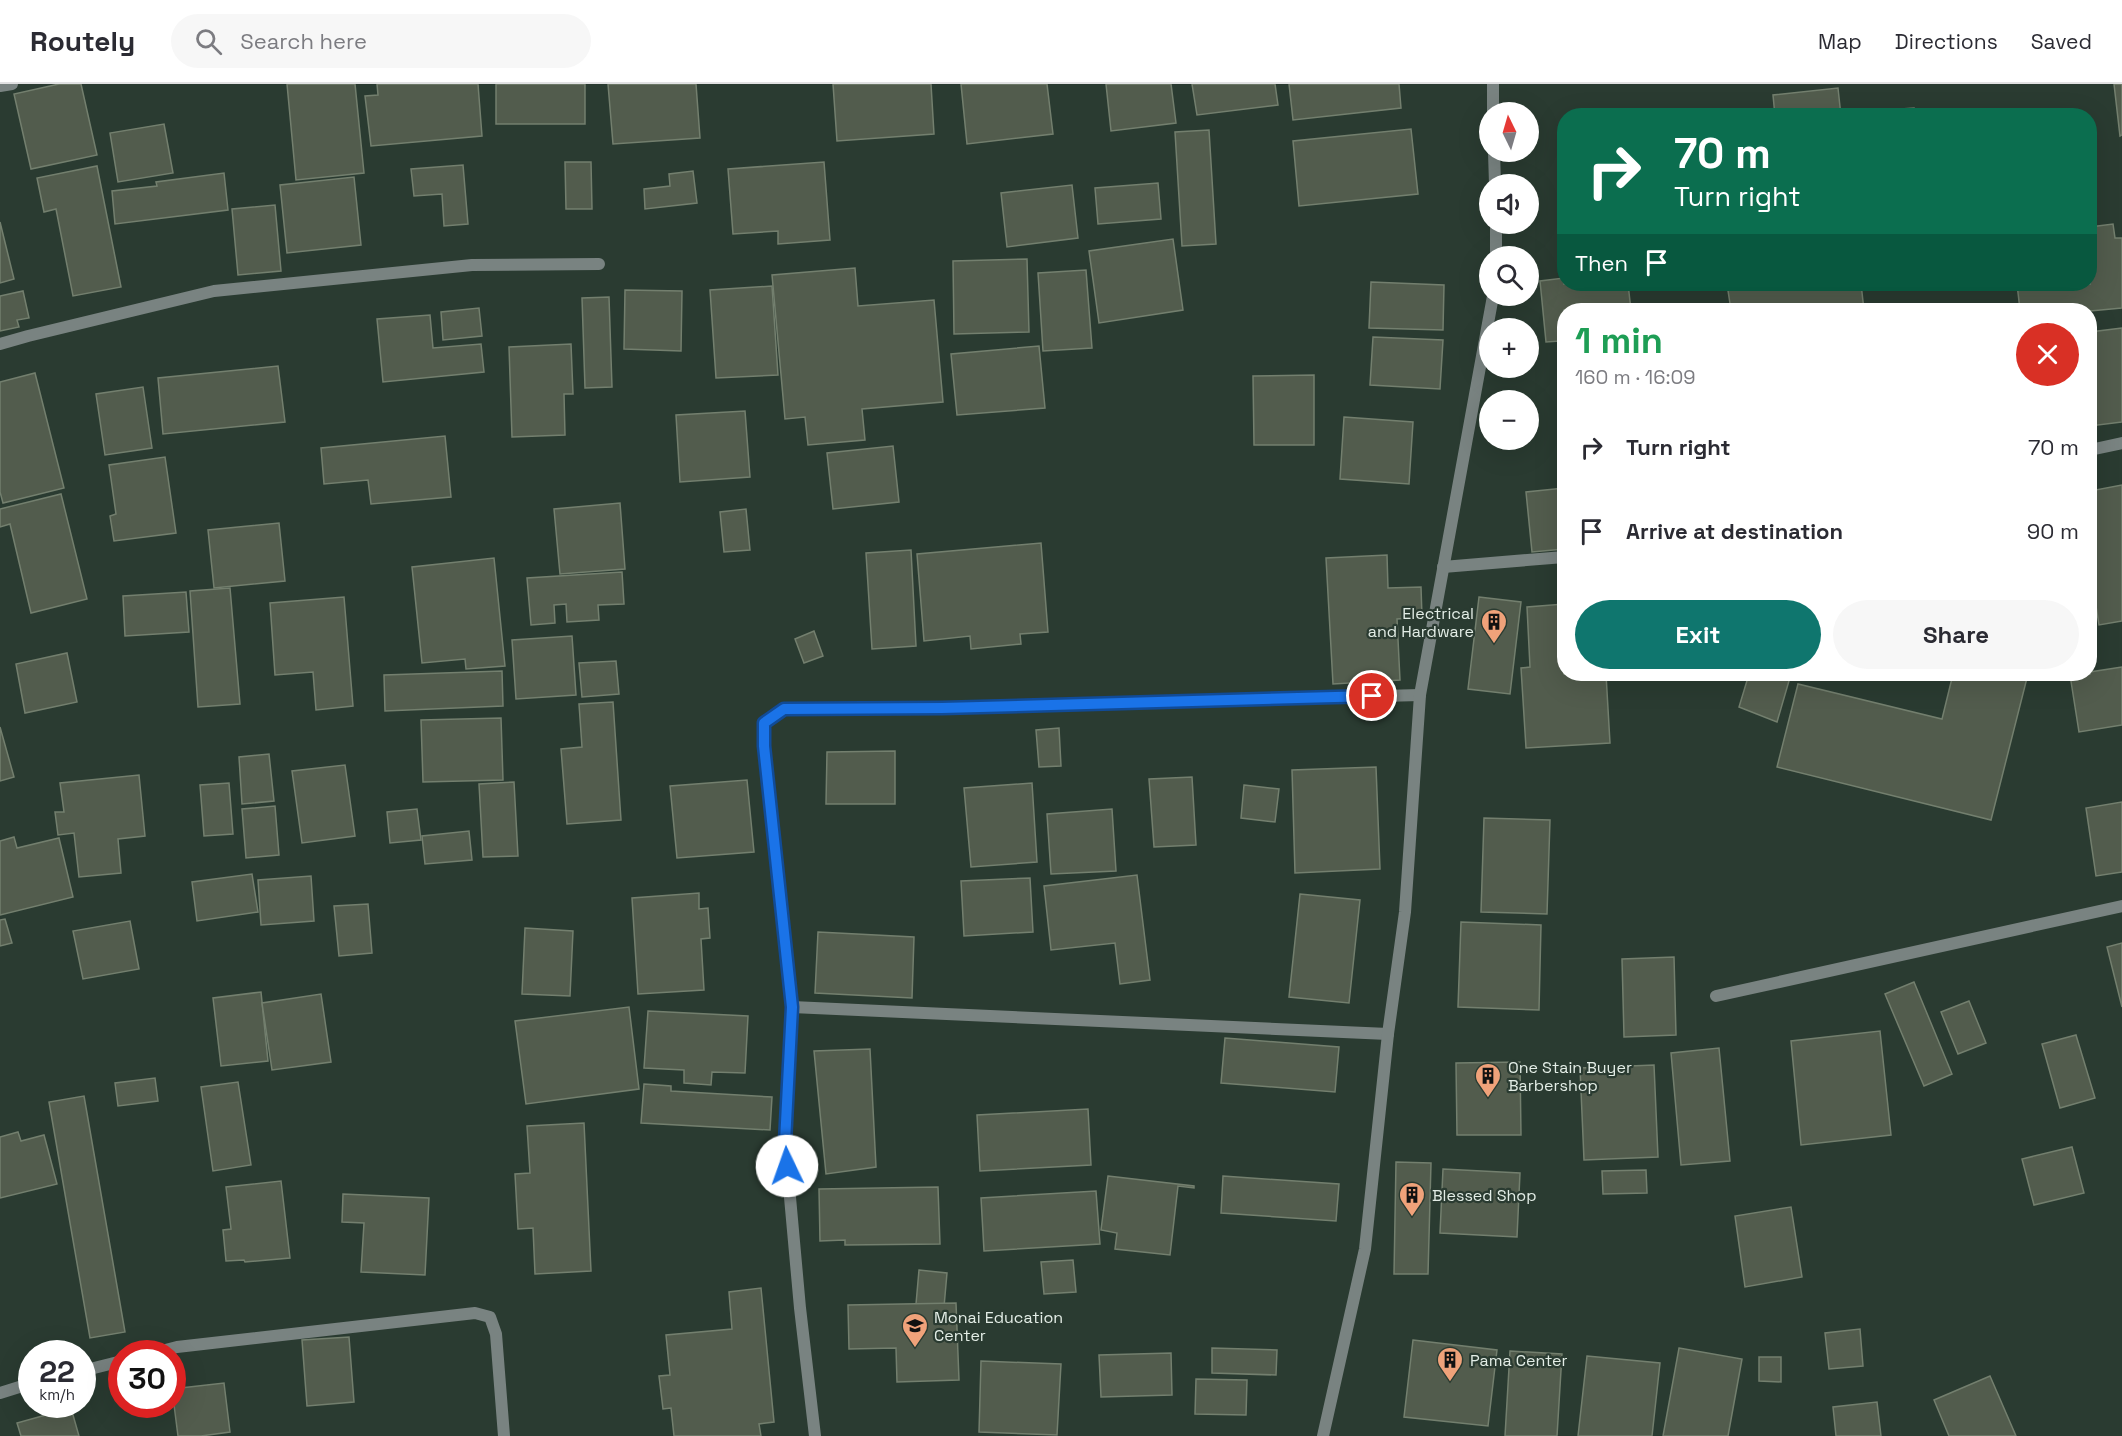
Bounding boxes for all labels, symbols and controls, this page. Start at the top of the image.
search box [171,14,591,68]
text: Routely [30,23,135,59]
icon: search [192,25,225,58]
text: Search here [240,27,367,55]
text: Map [1818,28,1862,55]
text: Directions [1895,28,1998,55]
text: Saved [2031,28,2092,55]
north arrow [1479,102,1539,162]
map controls [1479,102,1539,450]
text: 70 m [1674,127,1771,180]
icon: right [1575,132,1653,210]
button: sound [1479,174,1539,234]
text: Turn right [1674,179,1801,214]
button: search [1479,246,1539,306]
icon: arrive [1640,246,1673,279]
text: Then [1575,249,1628,277]
button: + [1479,318,1539,378]
text: 1 min [1575,318,1663,364]
button: close [2016,323,2079,386]
text: 160 m · 16:09 [1575,364,1696,390]
button: − [1479,390,1539,450]
icon: right [1575,431,1608,464]
text: Turn right [1626,433,1731,461]
text: 70 m [2028,433,2079,461]
icon: arrive [1575,515,1608,548]
text: Arrive at destination [1626,517,1843,545]
text: 90 m [2027,517,2079,545]
button: Exit [1575,600,1821,669]
button: Share [1833,600,2079,669]
place label: Electrical and Hardware [1368,603,1474,642]
building icon: Electrical and Hardware [1479,607,1509,645]
pin [1346,670,1397,721]
icon: arrive [1355,679,1388,712]
place label: One Stain Buyer Barbershop [1508,1057,1632,1096]
building icon: One Stain Buyer Barbershop [1473,1061,1503,1099]
position arrow [755,1134,819,1198]
building icon: Blessed Shop [1397,1180,1427,1218]
place label: Blessed Shop [1432,1185,1537,1206]
place label: Monai Education Center [934,1307,1063,1346]
school or university icon: Monai Education Center [900,1311,930,1349]
speed limit sign: 30 [108,1340,186,1418]
building icon: Pama Center [1435,1345,1465,1383]
place label: Pama Center [1470,1350,1568,1371]
text: 22 [39,1352,75,1391]
text: km/h [39,1385,75,1404]

